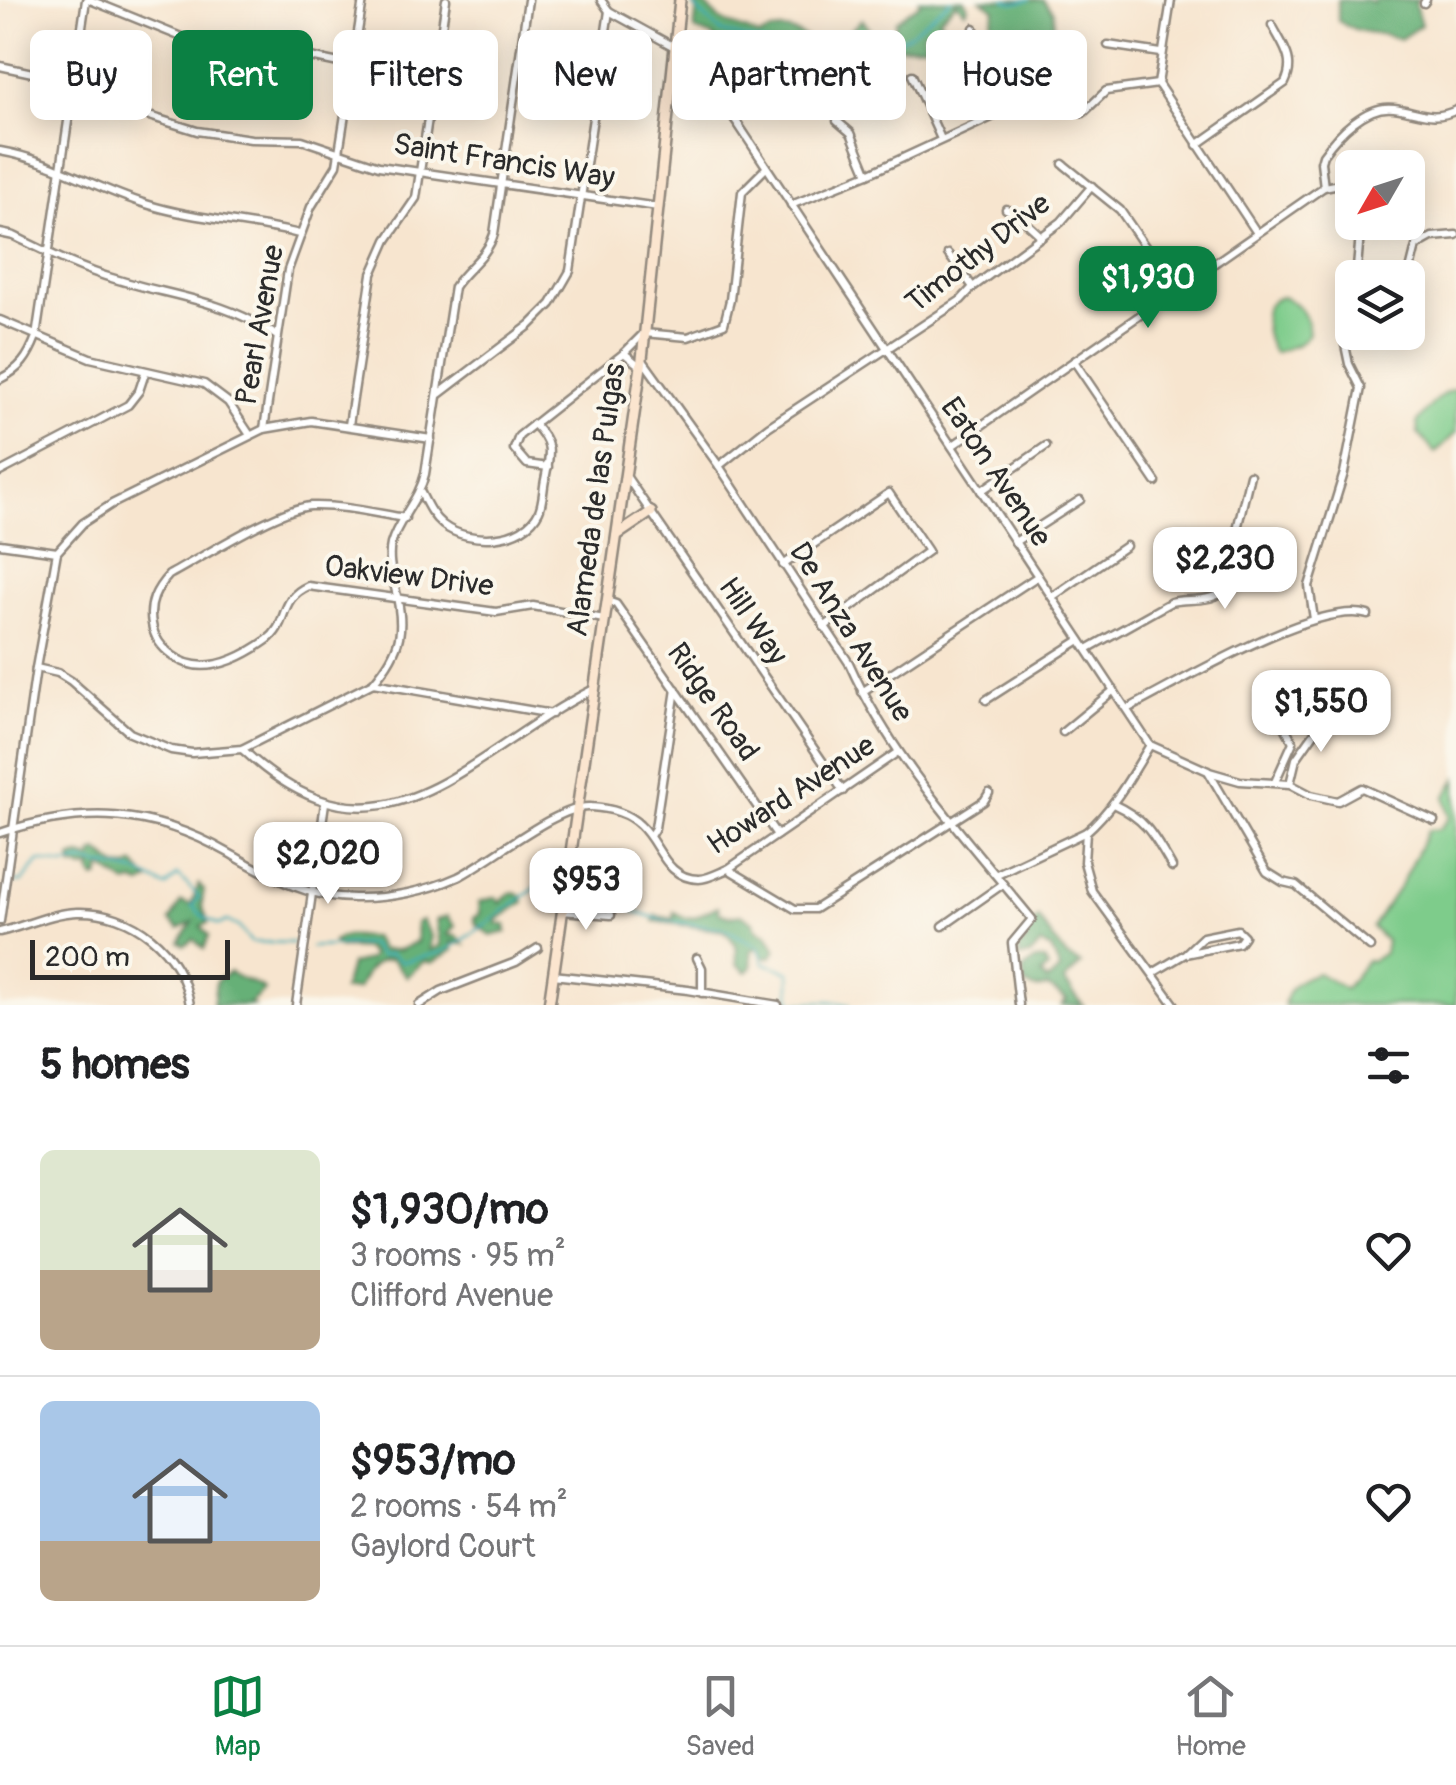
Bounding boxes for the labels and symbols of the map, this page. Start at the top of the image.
street label: Saint Francis Way [391,125,617,197]
north arrow [1335,150,1425,240]
street label: Timothy Drive [898,185,1058,321]
street label: Pearl Avenue [228,242,292,408]
pin: $1,930 [1067,246,1229,331]
street label: Alameda de las Pulgas [558,361,634,639]
street label: Eaton Avenue [932,390,1060,554]
pin: $2,230 [1144,527,1306,612]
street label: De Anza Avenue [781,535,921,729]
street label: Oakview Drive [322,547,496,605]
street label: Hill Way [710,570,796,672]
street label: Ridge Road [659,636,767,768]
pin: $1,550 [1240,670,1402,755]
street label: Howard Avenue [700,727,882,863]
pin: $2,020 [247,822,409,907]
pin: $953 [527,848,645,933]
scale bar [30,935,230,980]

